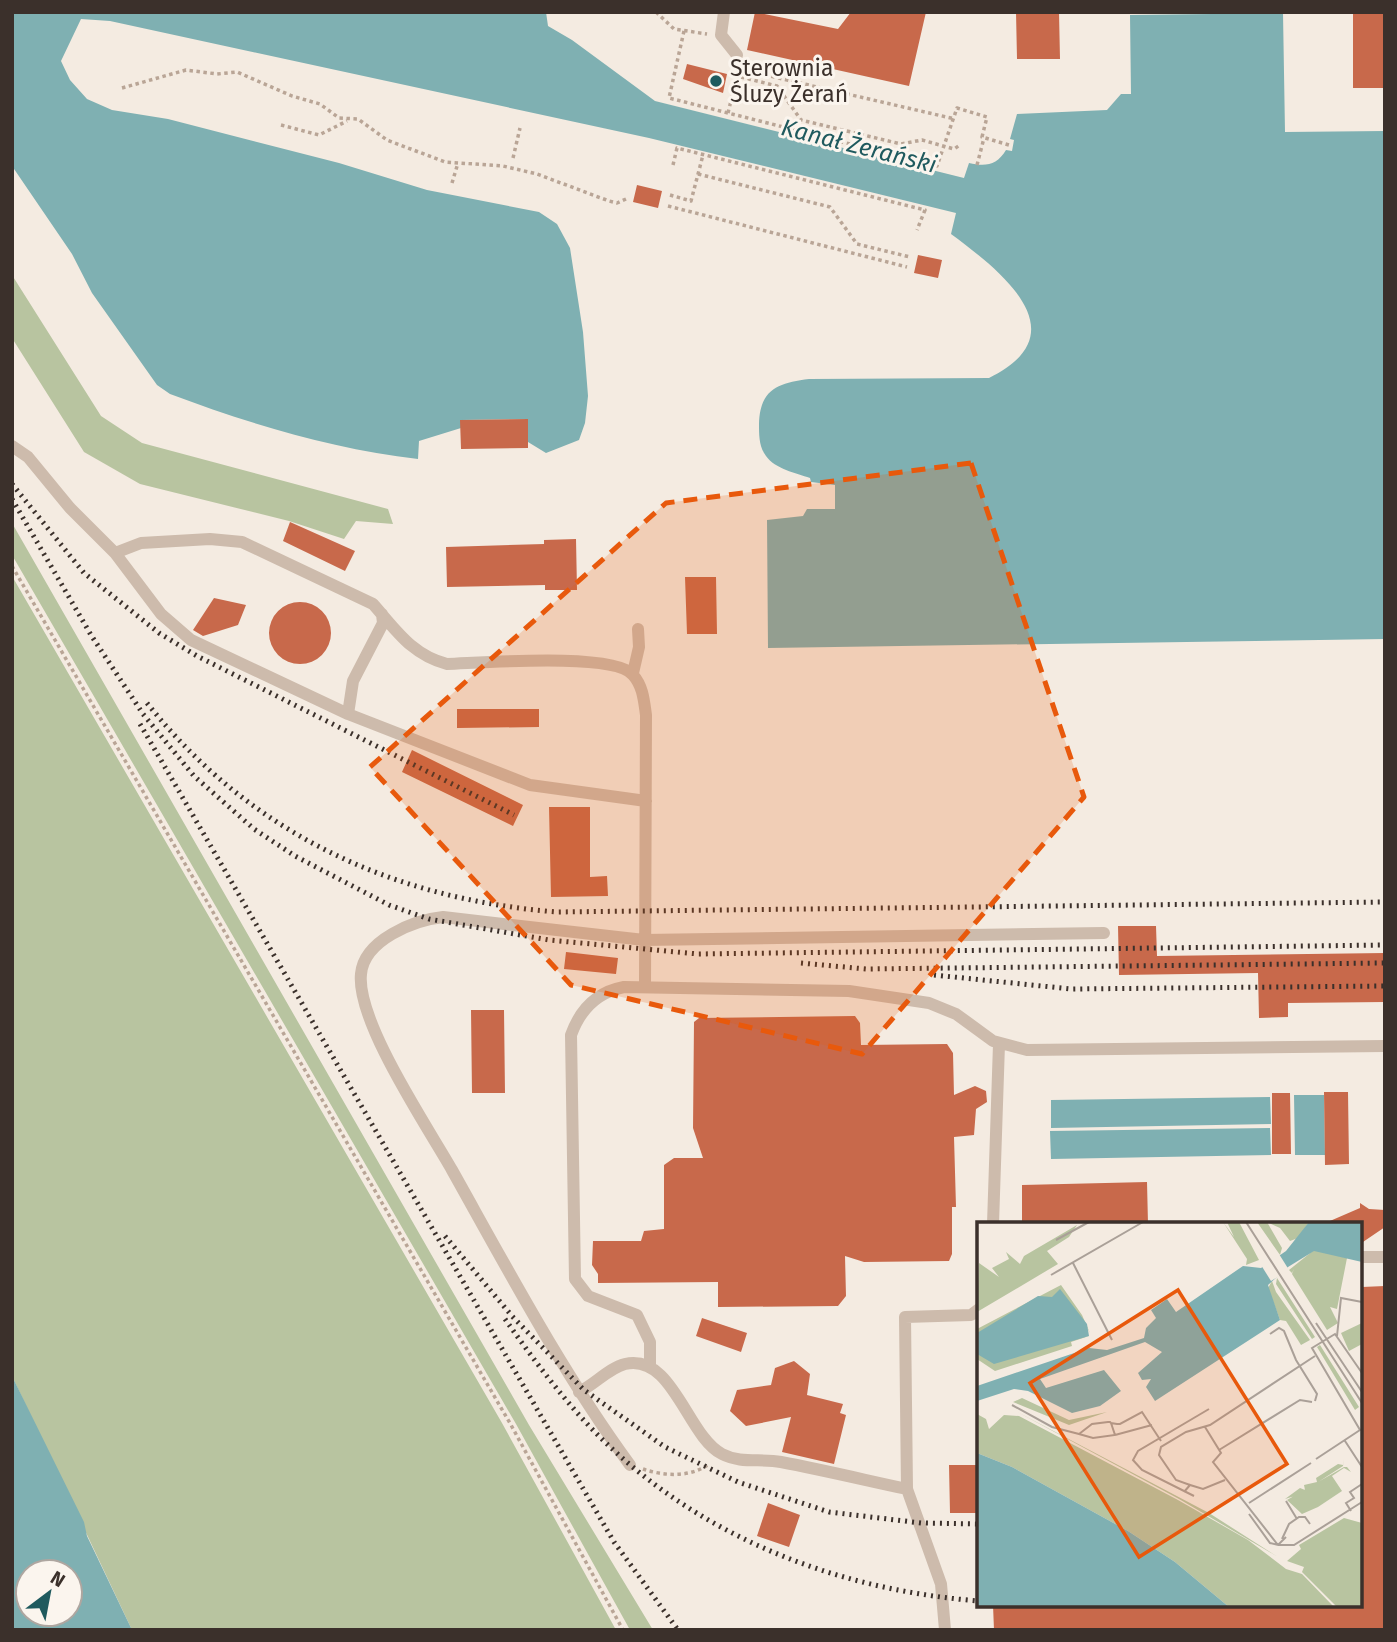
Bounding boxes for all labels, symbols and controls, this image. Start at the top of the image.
place label: Sterownia Śluzy Żerań [730,54,848,108]
marker: Sterownia Śluzy Żerań [708,73,724,89]
water label: Kanał Żerański [778,113,940,179]
inset map [977,1222,1362,1607]
north arrow [14,1558,84,1628]
text: N [46,1566,69,1592]

